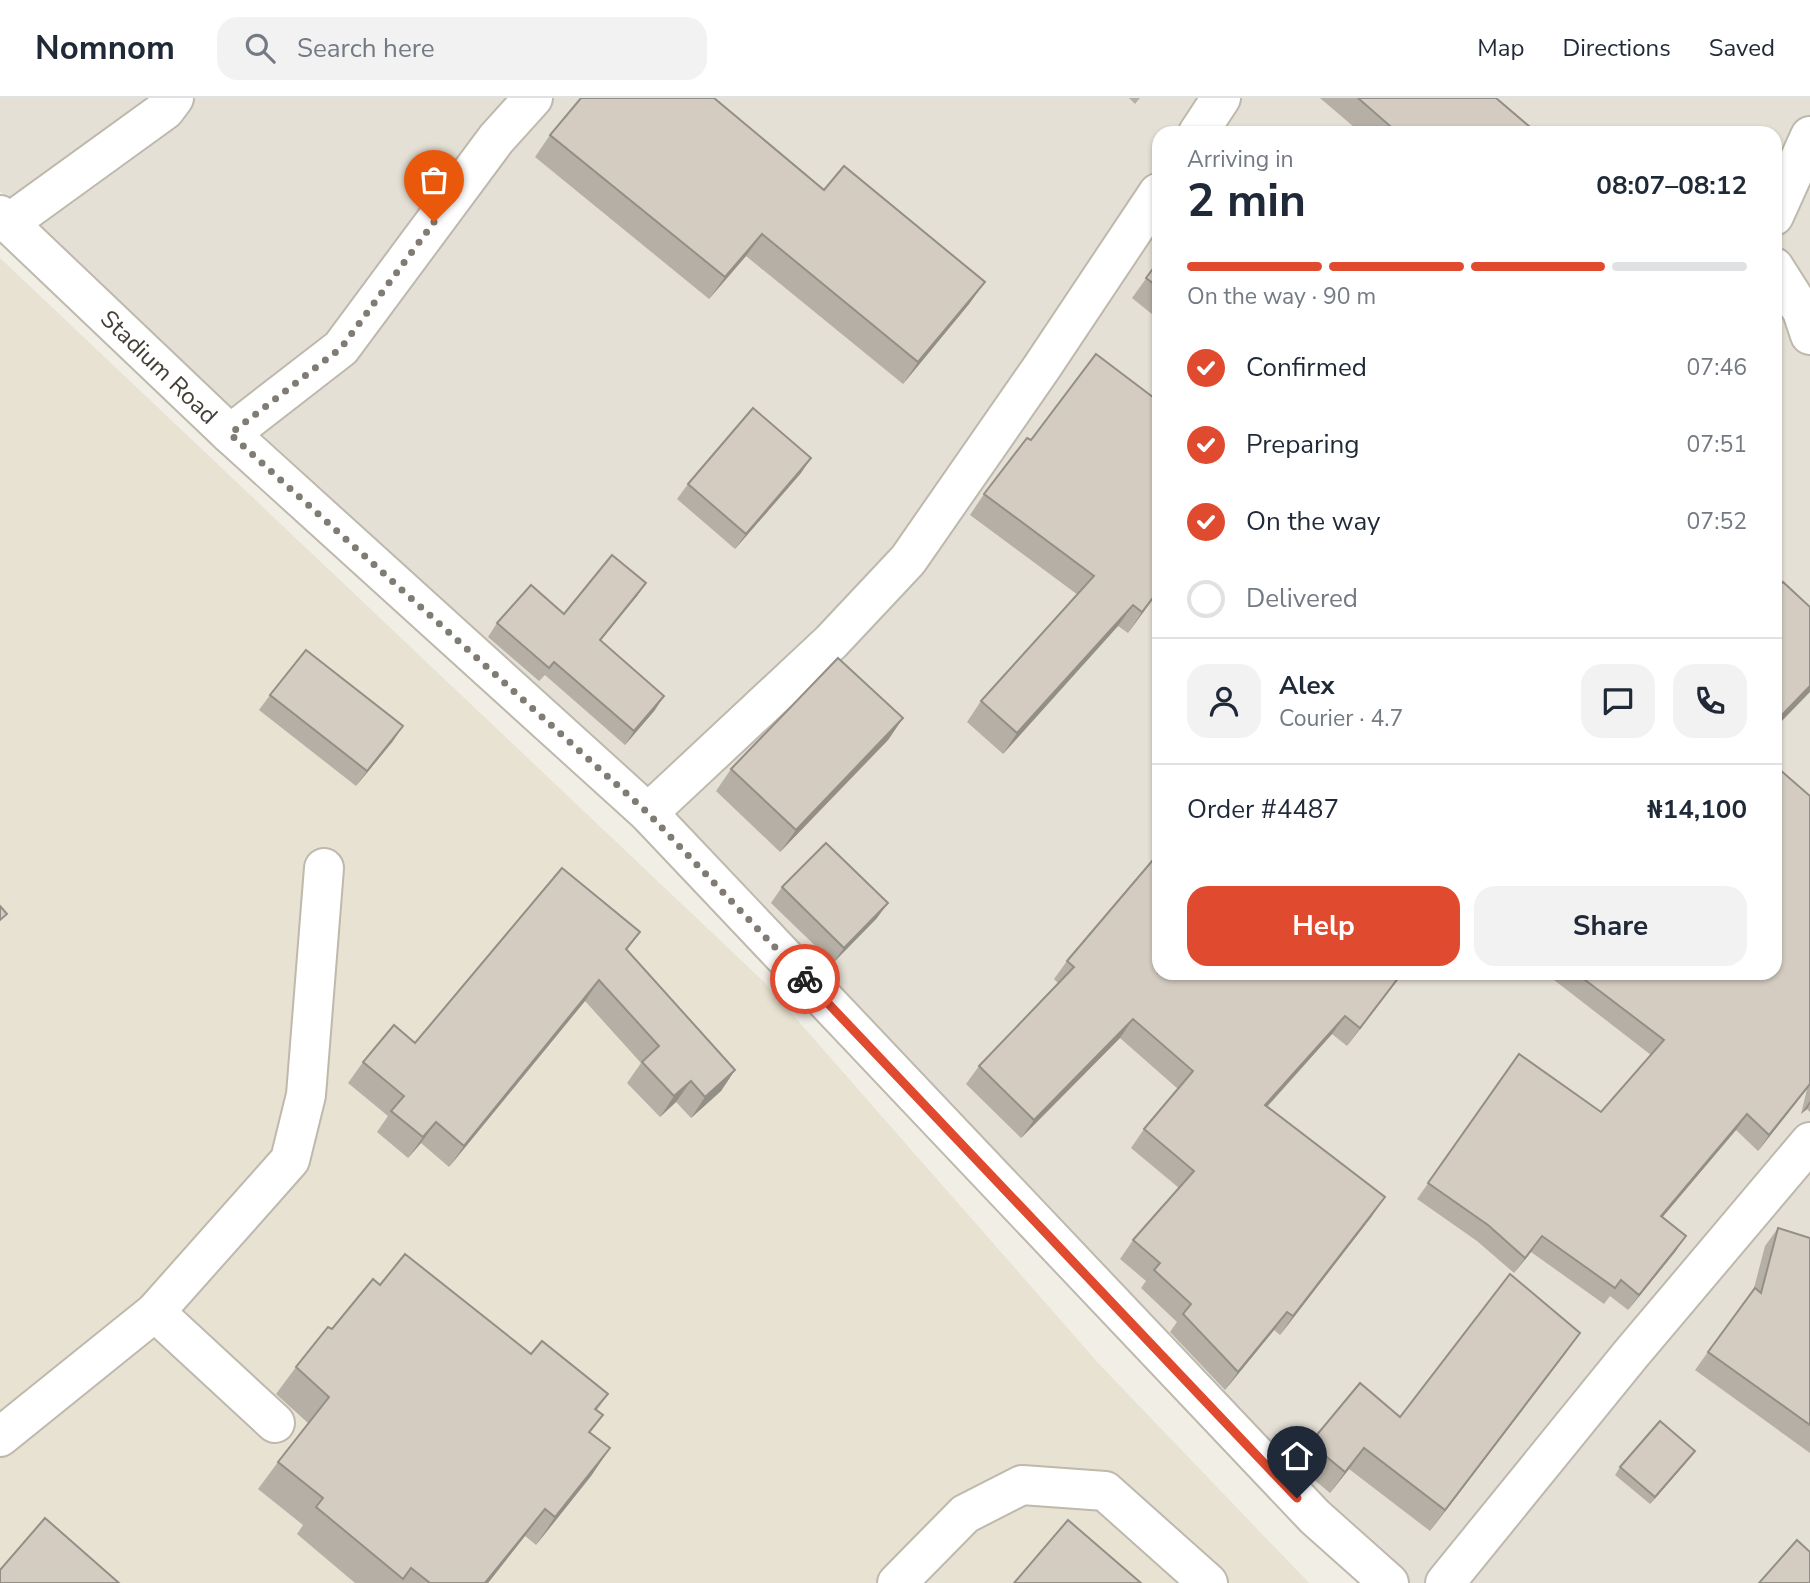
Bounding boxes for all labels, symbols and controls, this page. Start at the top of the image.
search box [217,17,707,80]
text: Nomnom [35,26,175,71]
icon: search [241,29,279,67]
text: Search here [297,31,435,66]
text: Map [1477,32,1524,64]
text: Directions [1562,32,1671,64]
text: Saved [1709,32,1775,64]
text: Arriving in [1187,144,1294,175]
pin [404,150,464,222]
icon: bag [415,161,453,199]
text: 08:07–08:12 [1596,168,1747,203]
text: 2 min [1187,169,1306,232]
text: On the way · 90 m [1187,281,1376,312]
street label: Stadium Road [93,303,225,431]
icon: check [1187,349,1225,387]
text: Confirmed [1246,350,1367,385]
text: 07:46 [1687,352,1747,383]
icon: check [1187,426,1225,464]
text: Preparing [1246,427,1359,462]
text: 07:51 [1687,429,1747,460]
icon: check [1187,503,1225,541]
text: On the way [1246,504,1380,539]
text: 07:52 [1687,506,1747,537]
text: Delivered [1246,581,1358,616]
button: person [1187,664,1261,738]
button: chat [1581,664,1655,738]
button: phone [1673,664,1747,738]
text: Alex [1279,668,1335,703]
text: Courier · 4.7 [1279,703,1403,734]
text: Order #4487 [1187,792,1339,827]
text: ₦14,100 [1647,792,1747,827]
button: Help [1187,886,1460,966]
button: Share [1474,886,1747,966]
courier [770,944,840,1014]
icon: bike [786,960,824,998]
pin [1267,1426,1327,1498]
icon: home [1278,1437,1316,1475]

